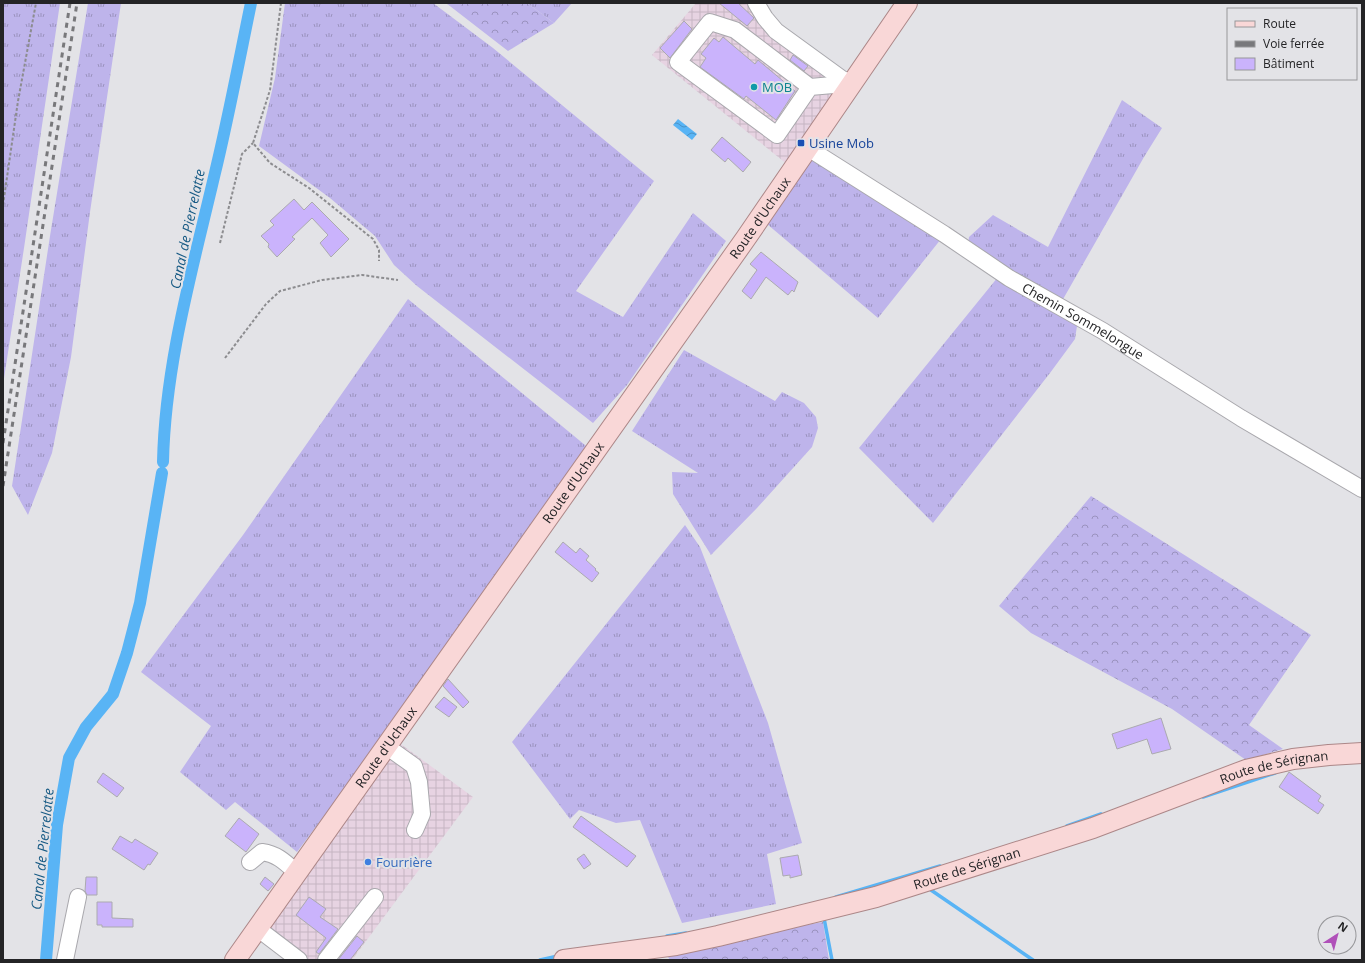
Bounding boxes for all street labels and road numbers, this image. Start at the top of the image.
street label: Route d'Uchaux [725,173,794,262]
street label: Chemin Sommelongue [1019,278,1147,364]
street label: Route d'Uchaux [538,438,608,527]
street label: Route d'Uchaux [351,703,421,791]
street label: Route de Sérignan [1217,746,1329,788]
street label: Route de Sérignan [911,843,1023,894]

